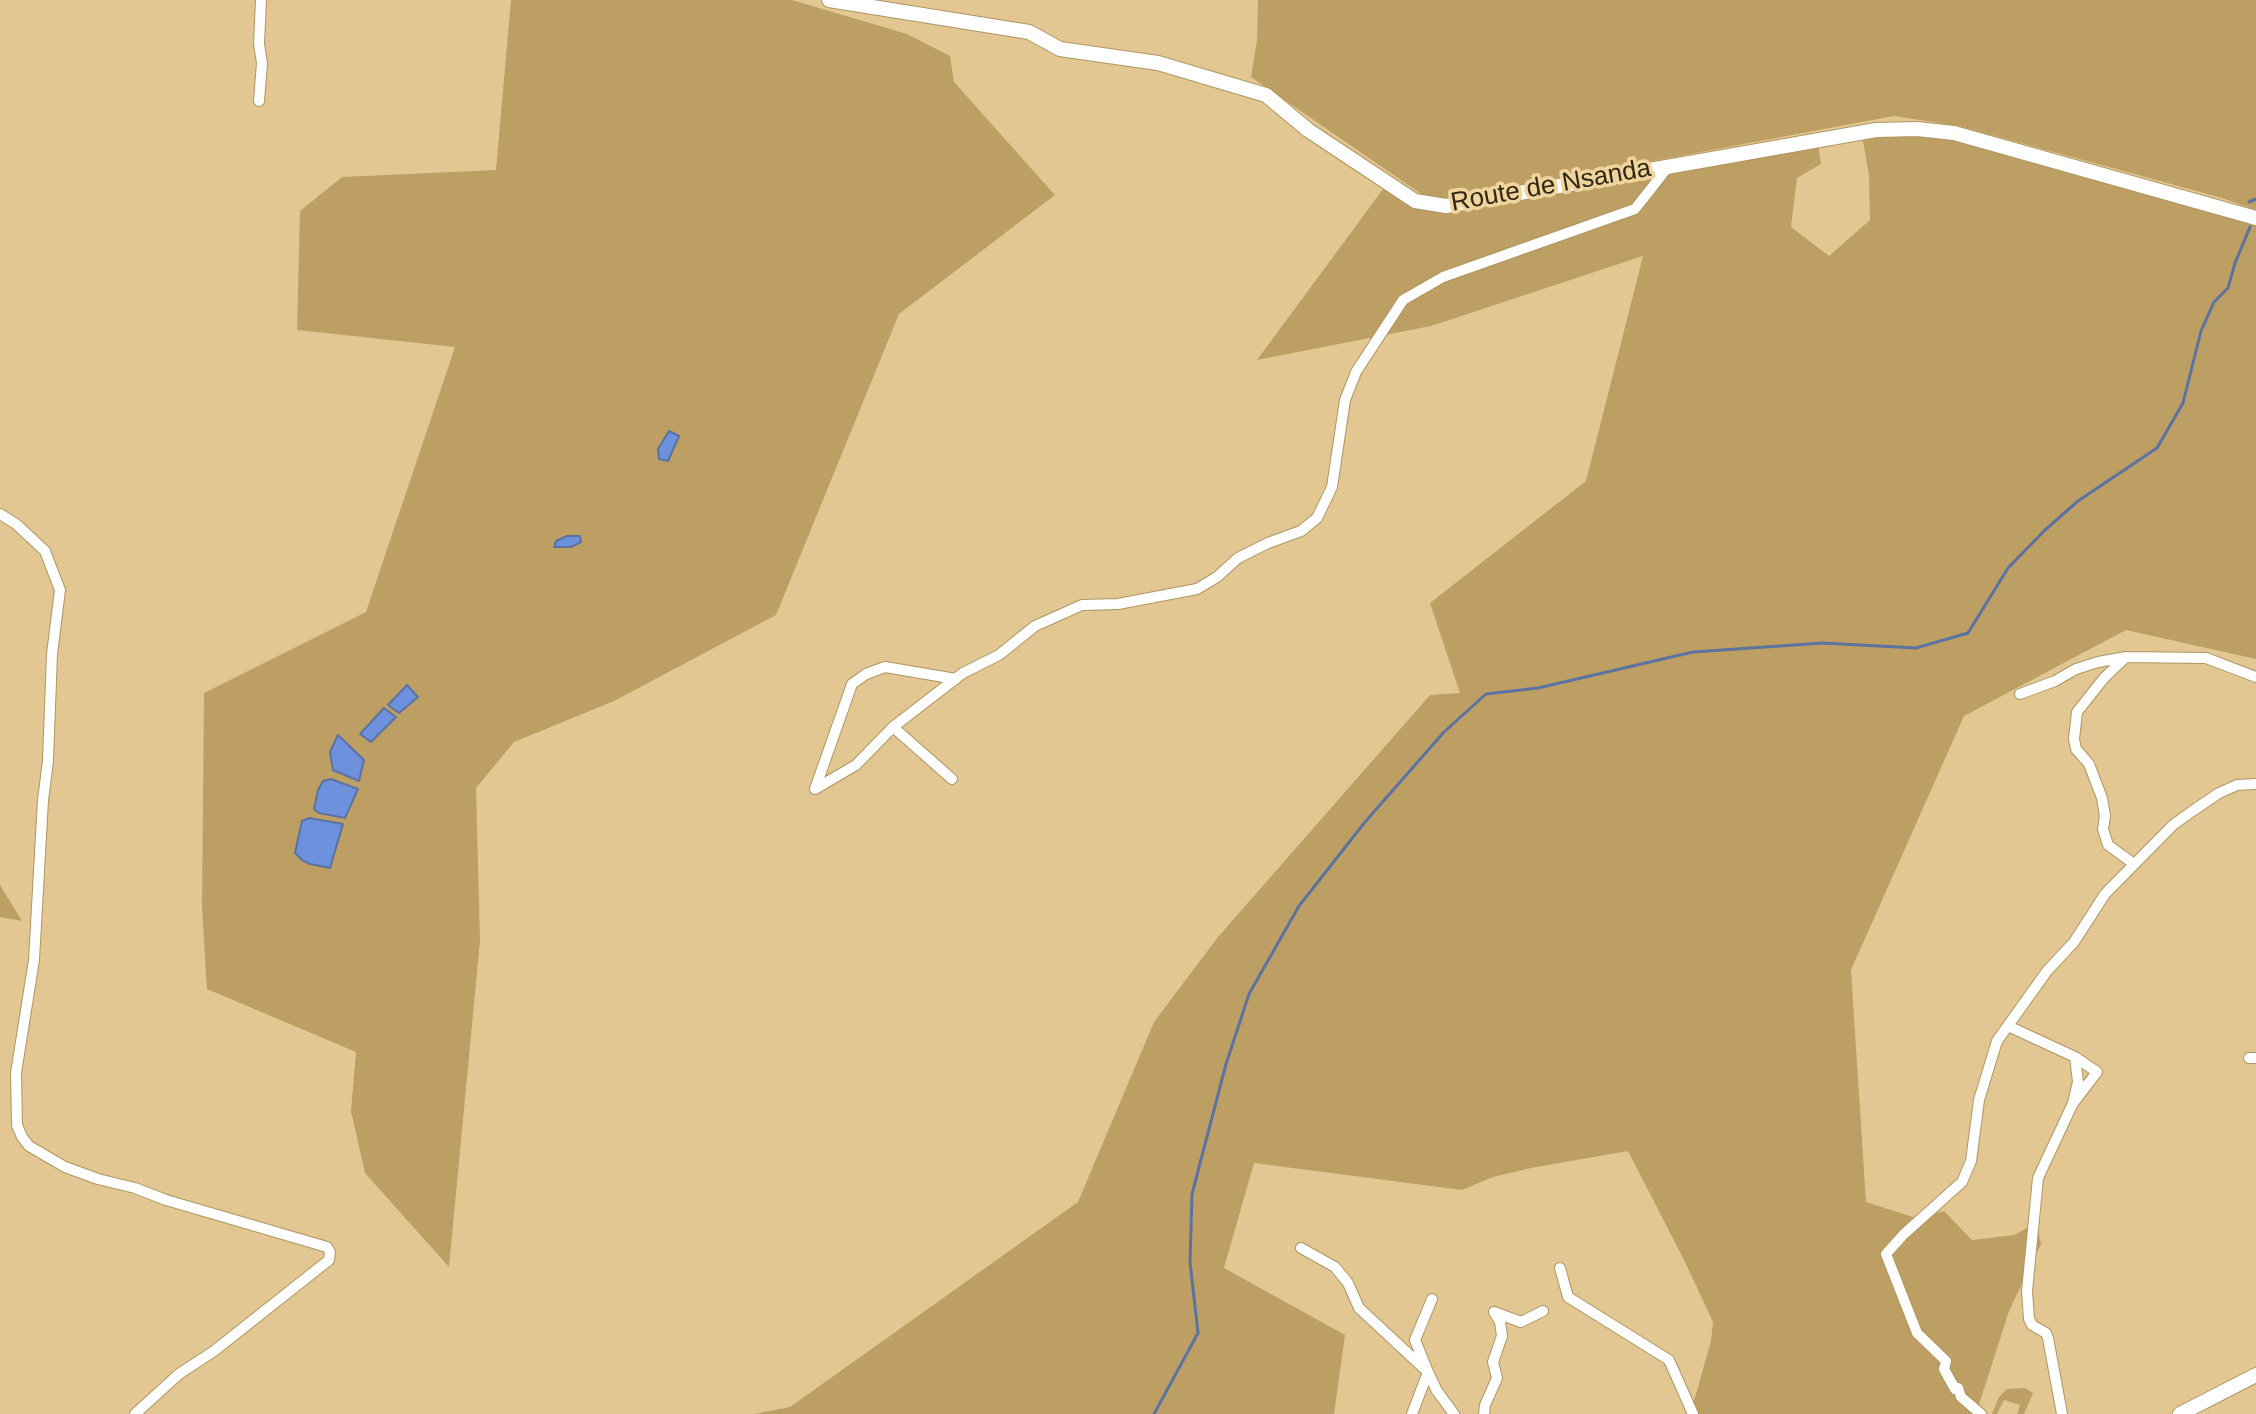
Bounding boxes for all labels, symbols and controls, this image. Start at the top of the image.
street label: Route de Nsanda [1449,153,1653,219]

